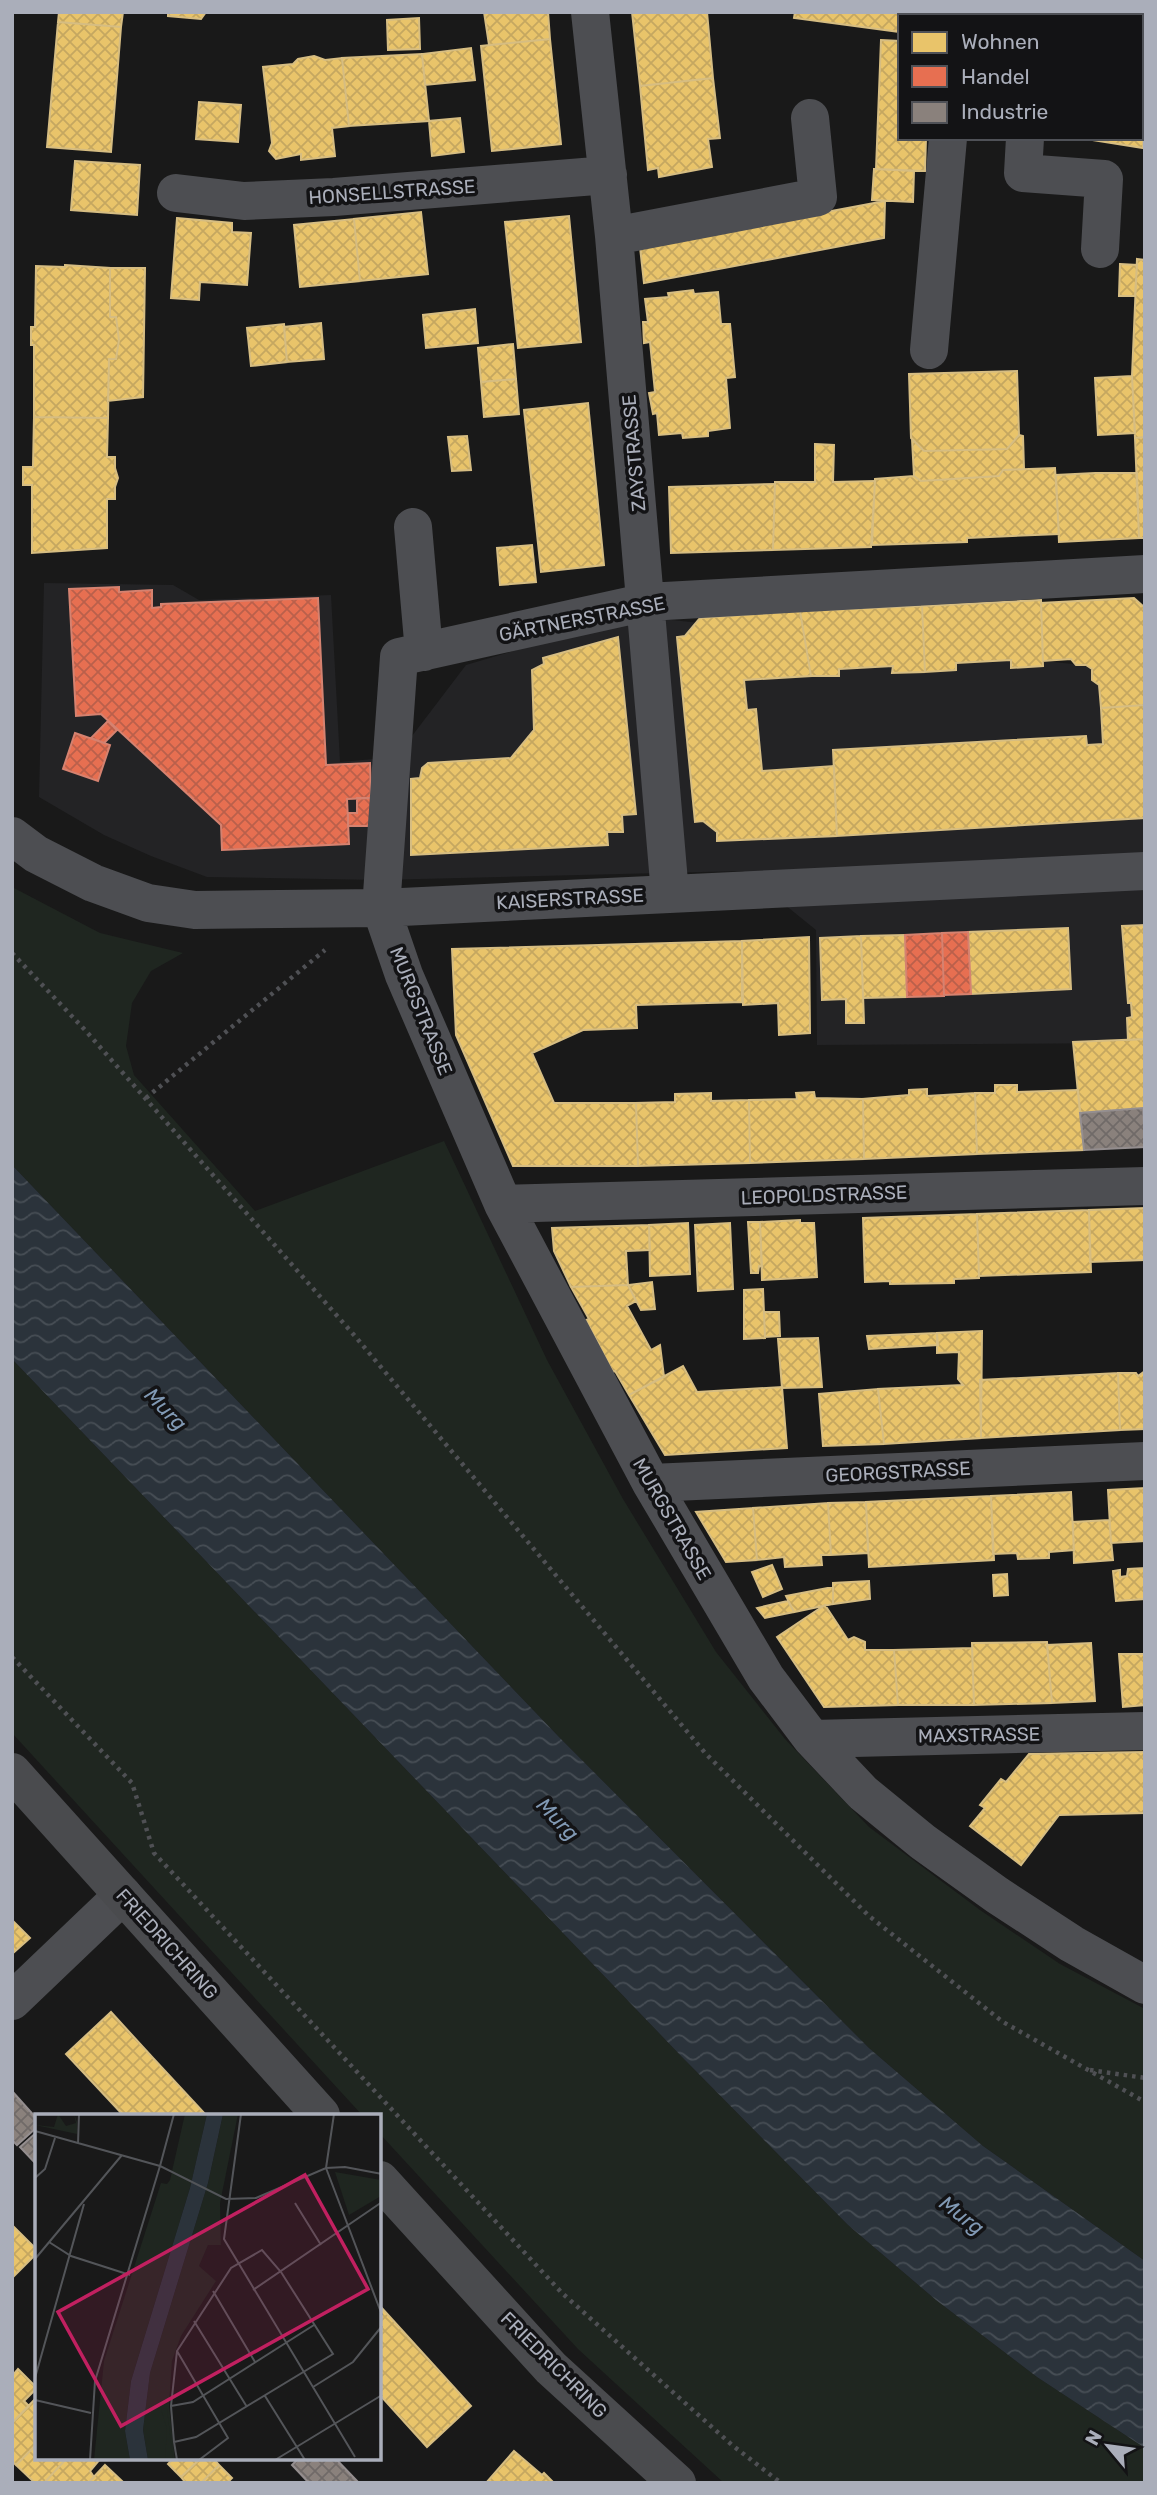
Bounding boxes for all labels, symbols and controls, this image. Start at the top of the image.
legend [898,14,1143,140]
text: Wohnen [961,29,1039,54]
text: Handel [961,64,1030,89]
text: Industrie [961,99,1048,124]
street label: HONSELLSTRASSE [308,175,476,209]
street label: ZAYSTRASSE [617,394,651,512]
street label: GÄRTNERSTRASSE [497,592,667,646]
street label: KAISERSTRASSE [496,884,644,914]
street label: MURGSTRASSE [385,943,457,1079]
street label: LEOPOLDSTRASSE [740,1181,908,1209]
water label: Murg [140,1382,192,1436]
street label: MURGSTRASSE [628,1454,716,1584]
street label: GEORGSTRASSE [825,1457,971,1487]
street label: MAXSTRASSE [918,1722,1040,1748]
water label: Murg [532,1792,584,1846]
street label: FRIEDRICHRING [111,1884,223,2004]
inset map [35,2114,382,2460]
water label: Murg [935,2190,989,2240]
street label: FRIEDRICHRING [496,2307,612,2423]
north arrow [1073,2411,1143,2481]
text: N [1080,2426,1107,2450]

